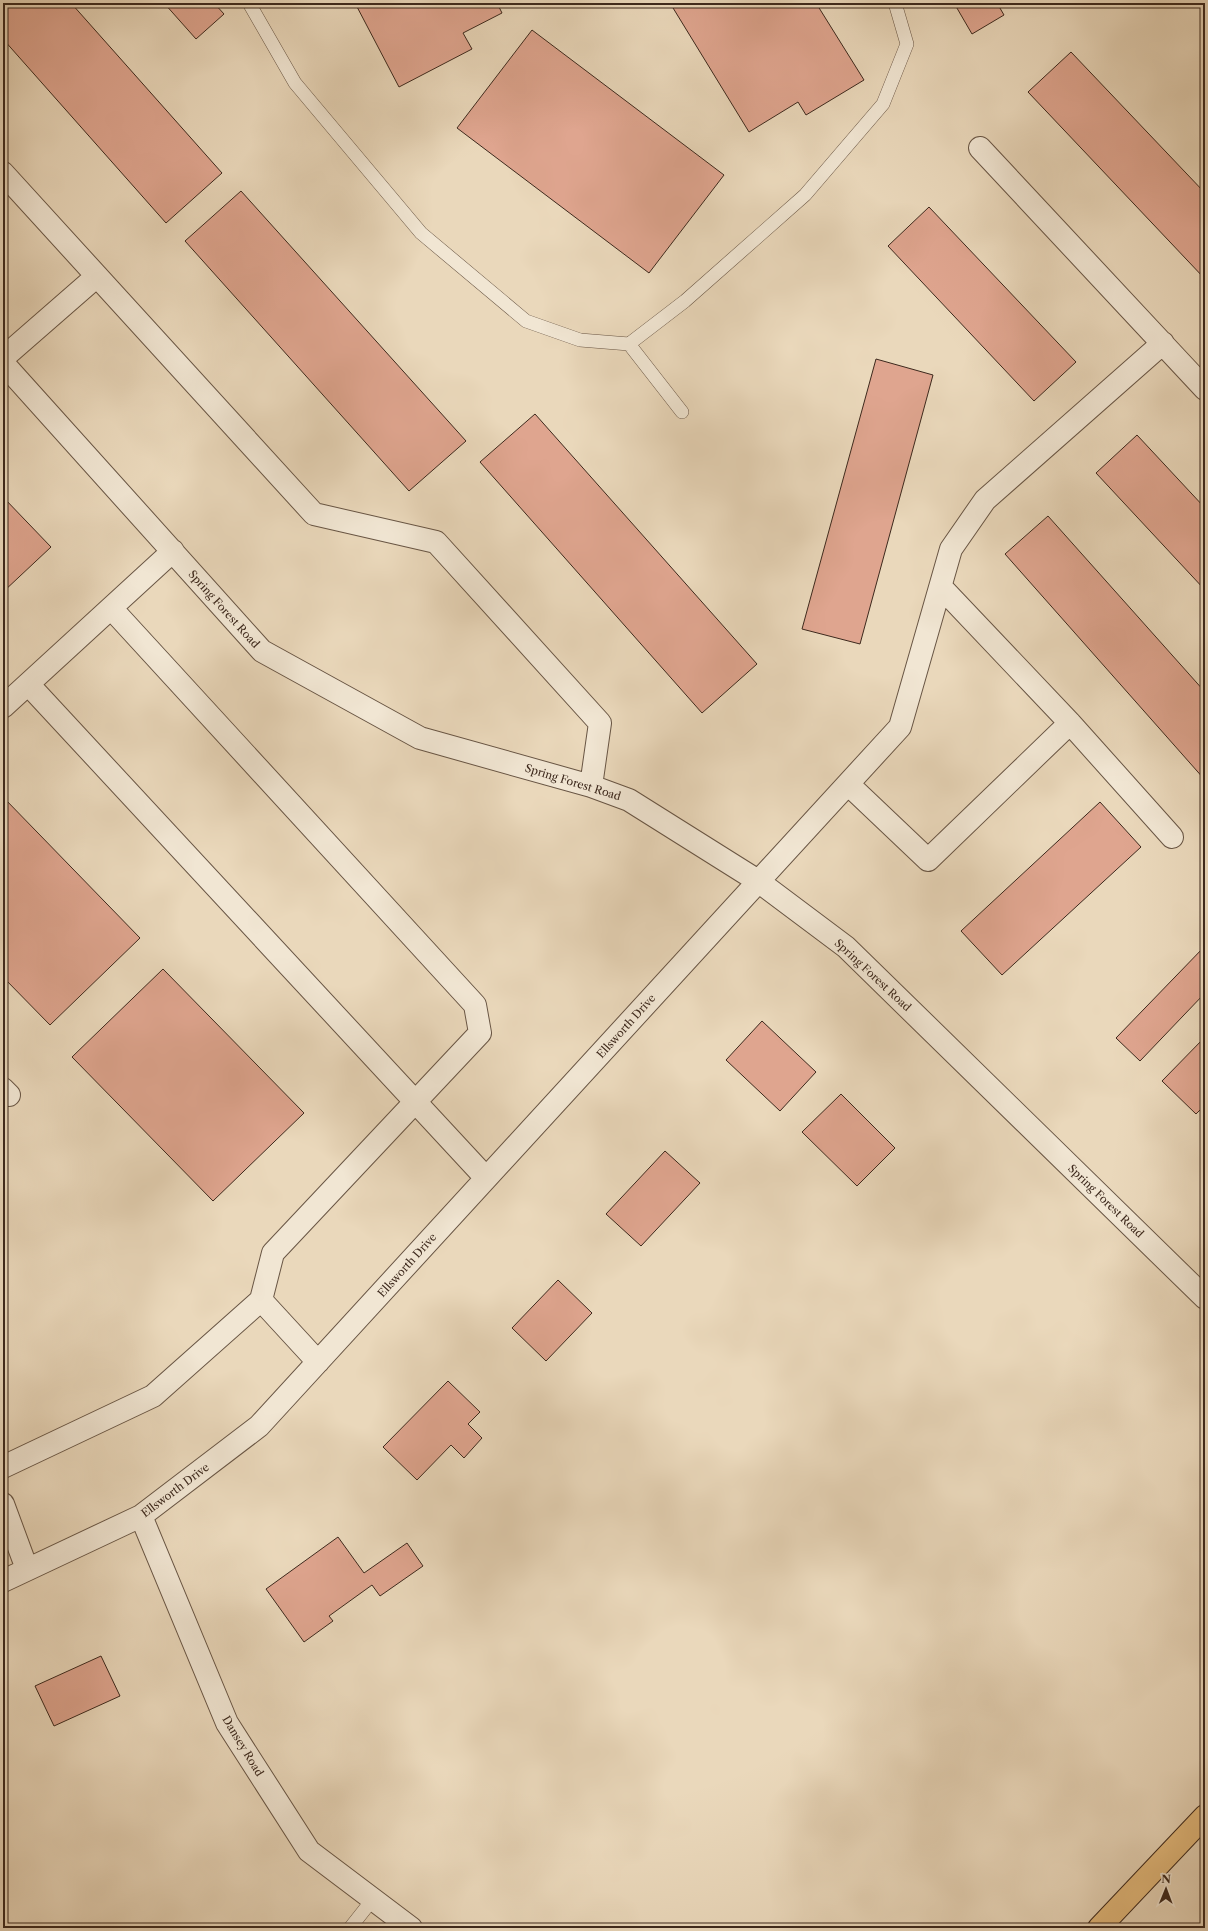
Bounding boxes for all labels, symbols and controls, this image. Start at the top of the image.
street label: Spring Forest Road [185,567,263,651]
street label: Spring Forest Road [523,761,623,803]
street label: Spring Forest Road [832,936,914,1014]
street label: Ellsworth Drive [594,991,658,1061]
street label: Spring Forest Road [1065,1161,1147,1241]
street label: Ellsworth Drive [375,1230,439,1300]
street label: Ellsworth Drive [138,1460,212,1520]
street label: Dansey Road [219,1713,267,1779]
north arrow [1146,1869,1186,1909]
text: N [1161,1872,1172,1886]

